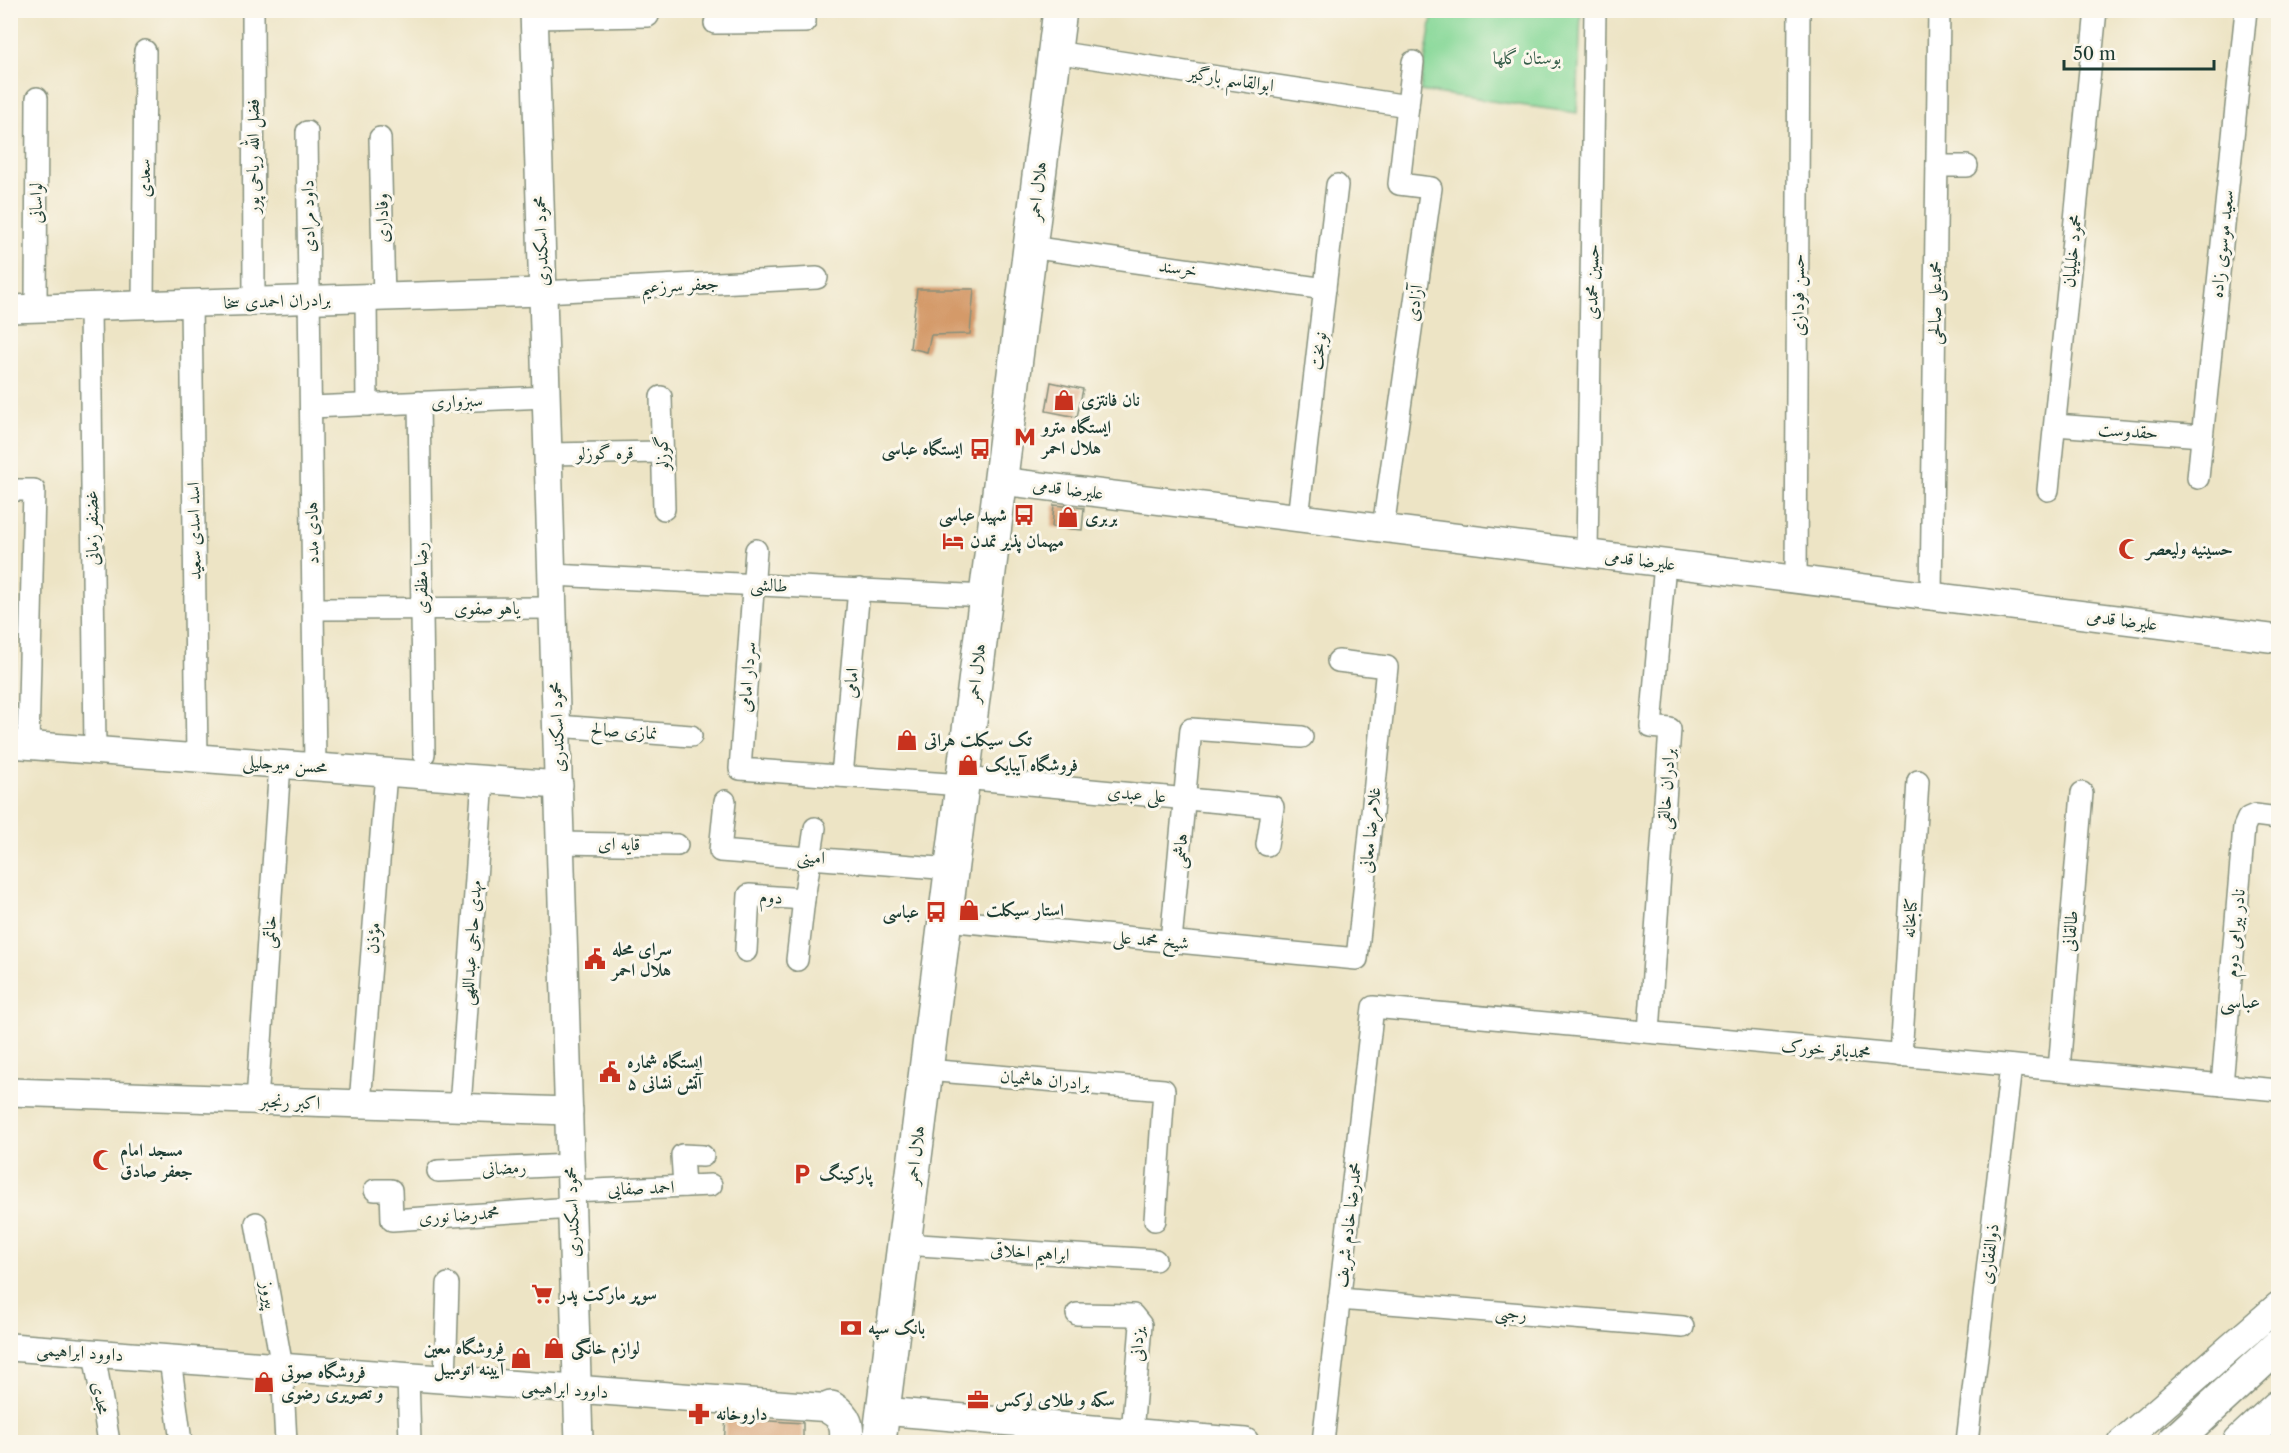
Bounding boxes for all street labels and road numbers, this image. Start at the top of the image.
street label: ابوالقاسم بارگیر [1183,61,1276,104]
street label: فضل الله ریاحی پور [239,99,266,215]
street label: سعدی [133,158,155,198]
street label: هلال احمر [1022,160,1053,224]
street label: داود مرادی [296,179,322,252]
street label: لواسانی [25,183,47,223]
street label: سعید موسوی زاده [2205,189,2239,299]
street label: وفاداری [371,193,393,243]
street label: محمود اسکندری [528,195,554,287]
street label: محمود خلیلیان [2057,213,2087,289]
street label: حسین محمدی [1580,244,1604,320]
street label: خرسند [1157,254,1199,282]
street label: حسن فودازی [1787,254,1810,336]
street label: محمدعلی صالحی [1923,261,1949,345]
street label: جعفر سرزعیم [640,272,720,305]
street label: آزادی [1401,281,1428,323]
street label: برادران احمدی سخا [223,288,331,314]
street label: نوبخت [1305,331,1331,371]
street label: سبزواری [431,389,483,413]
street label: حقدوست [2097,418,2159,444]
street label: گوزلو [650,435,674,473]
street label: قره گوزلو [574,441,634,466]
street label: علیرضا قدمی [1031,474,1105,504]
street label: اسد اسدی سعید [182,482,206,580]
street label: غضنفر زمانی [80,490,105,566]
street label: هادی مدد [300,502,324,564]
street label: رضا مظفری [409,542,434,614]
street label: علیرضا قدمی [1603,545,1677,575]
street label: طالشی [750,573,788,599]
street label: یاهو صفوی [454,597,522,619]
street label: علیرضا قدمی [2085,605,2159,635]
street label: سردار امامی [734,641,761,713]
street label: هلال احمر [961,642,992,706]
street label: امامی [839,667,863,699]
street label: محمود اسکندری [544,681,570,773]
street label: نمازی صالح [589,718,658,749]
street label: برادران خالقی [1652,748,1682,830]
street label: محسن میرجلیلی [242,750,328,780]
street label: علی عبدی [1106,780,1167,810]
street label: غلامرضا معانی [1355,786,1387,874]
street label: هاشمی [1168,832,1193,870]
street label: قایه ای [598,833,640,855]
street label: امینی [796,845,826,871]
street label: مهدی حاجی عبداللهی [456,879,487,1007]
street label: دوم [758,885,783,914]
street label: نادر بیرامی دوم [2220,888,2255,979]
street label: کتابخانه [1898,897,1922,939]
street label: طالقانی [2057,909,2083,953]
street label: خاتمی [257,915,282,950]
street label: مؤذن [361,921,385,955]
street label: شیخ محمد علی [1112,926,1190,959]
street label: محمدباقر خورک [1780,1034,1872,1065]
street label: برادران هاشمیان [999,1065,1091,1095]
street label: اکبر رنجبر [257,1090,321,1114]
street label: هلال احمر [900,1124,931,1188]
street label: رمضانی [481,1156,527,1180]
street label: محمدرضا خادم شریف [1329,1161,1372,1290]
street label: محمود اسکندری [559,1166,585,1258]
street label: احمد صفایی [607,1176,675,1201]
street label: محمدرضا نوری [418,1201,500,1229]
street label: ذوالفقاری [1974,1222,2004,1286]
street label: ابراهیم اخلاقی [989,1238,1070,1273]
street label: پیروز [253,1277,283,1312]
street label: رجبی [1494,1301,1528,1329]
street label: یزدانی [1126,1326,1148,1362]
street label: داوود ابراهیمی [36,1338,124,1367]
street label: داوود ابراهیمی [521,1375,609,1404]
street label: مجدی [87,1380,115,1416]

